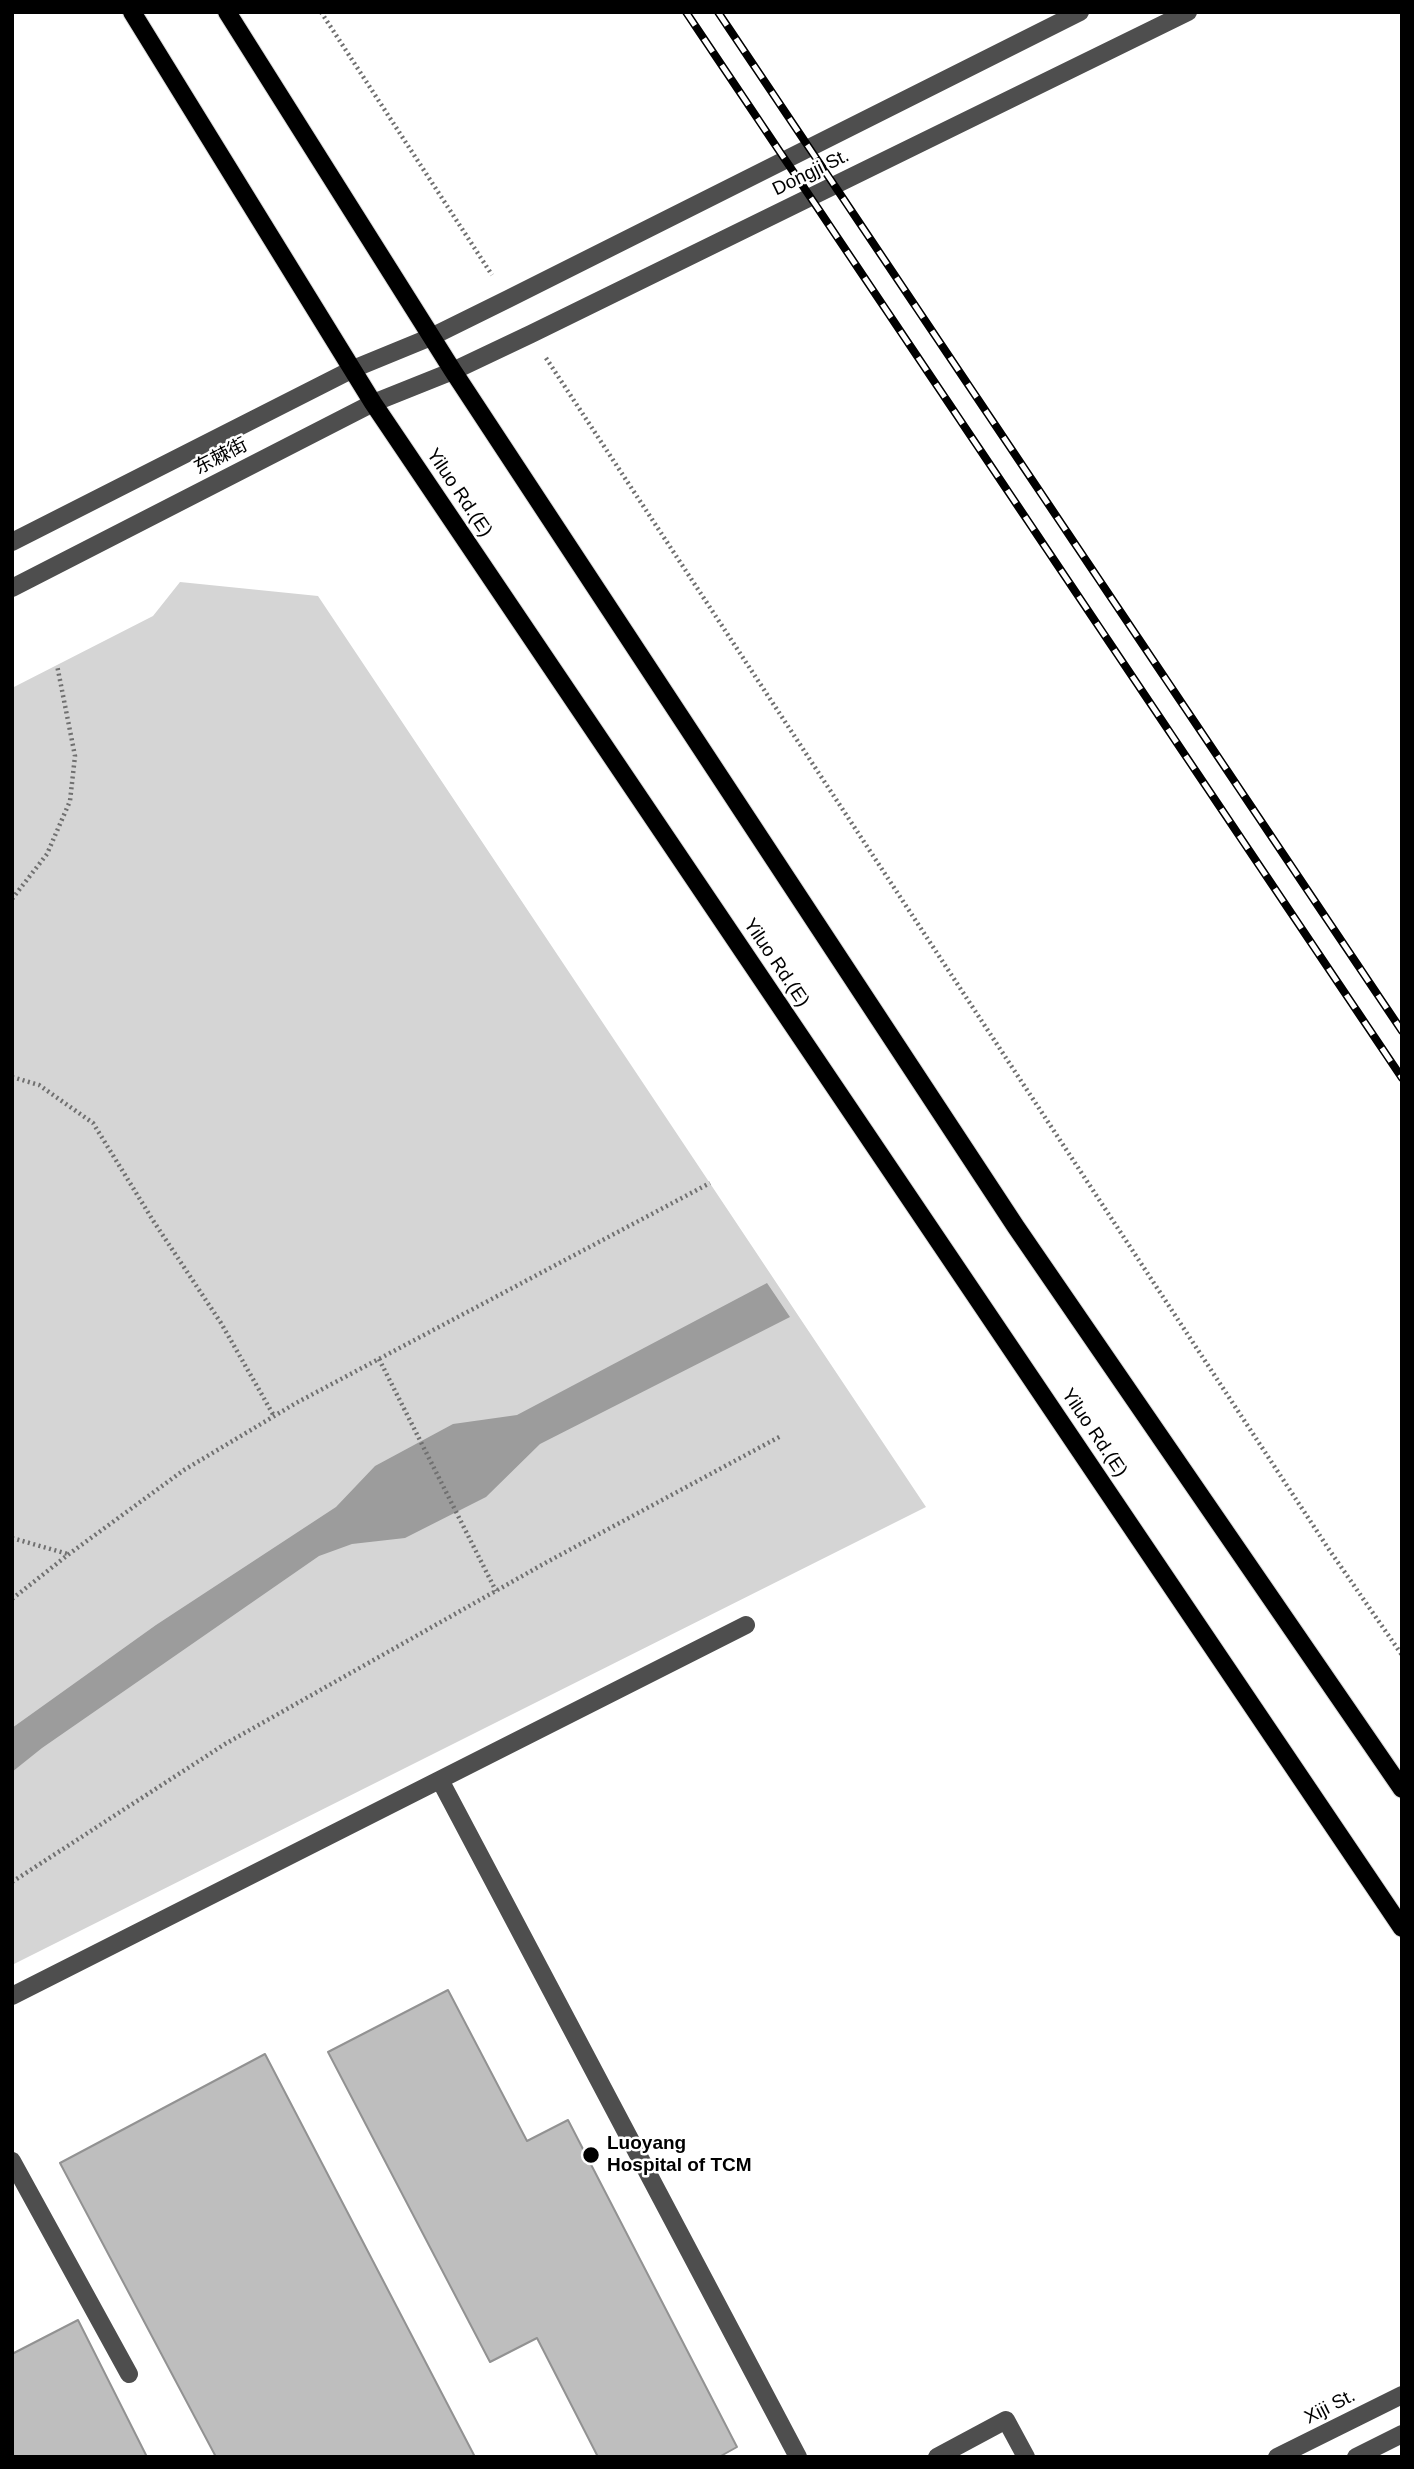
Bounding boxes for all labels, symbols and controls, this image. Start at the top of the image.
street label: Dongji St. [769,145,853,201]
street label: 东棘街 [190,434,252,480]
street label: Yiluo Rd.(E) [421,444,497,542]
street label: Yiluo Rd.(E) [738,914,814,1012]
street label: Yiluo Rd.(E) [1056,1384,1132,1482]
place label: Luoyang Hospital of TCM [607,2133,752,2177]
marker: Luoyang Hospital of TCM [581,2145,601,2165]
street label: Xiji St. [1301,2385,1359,2429]

